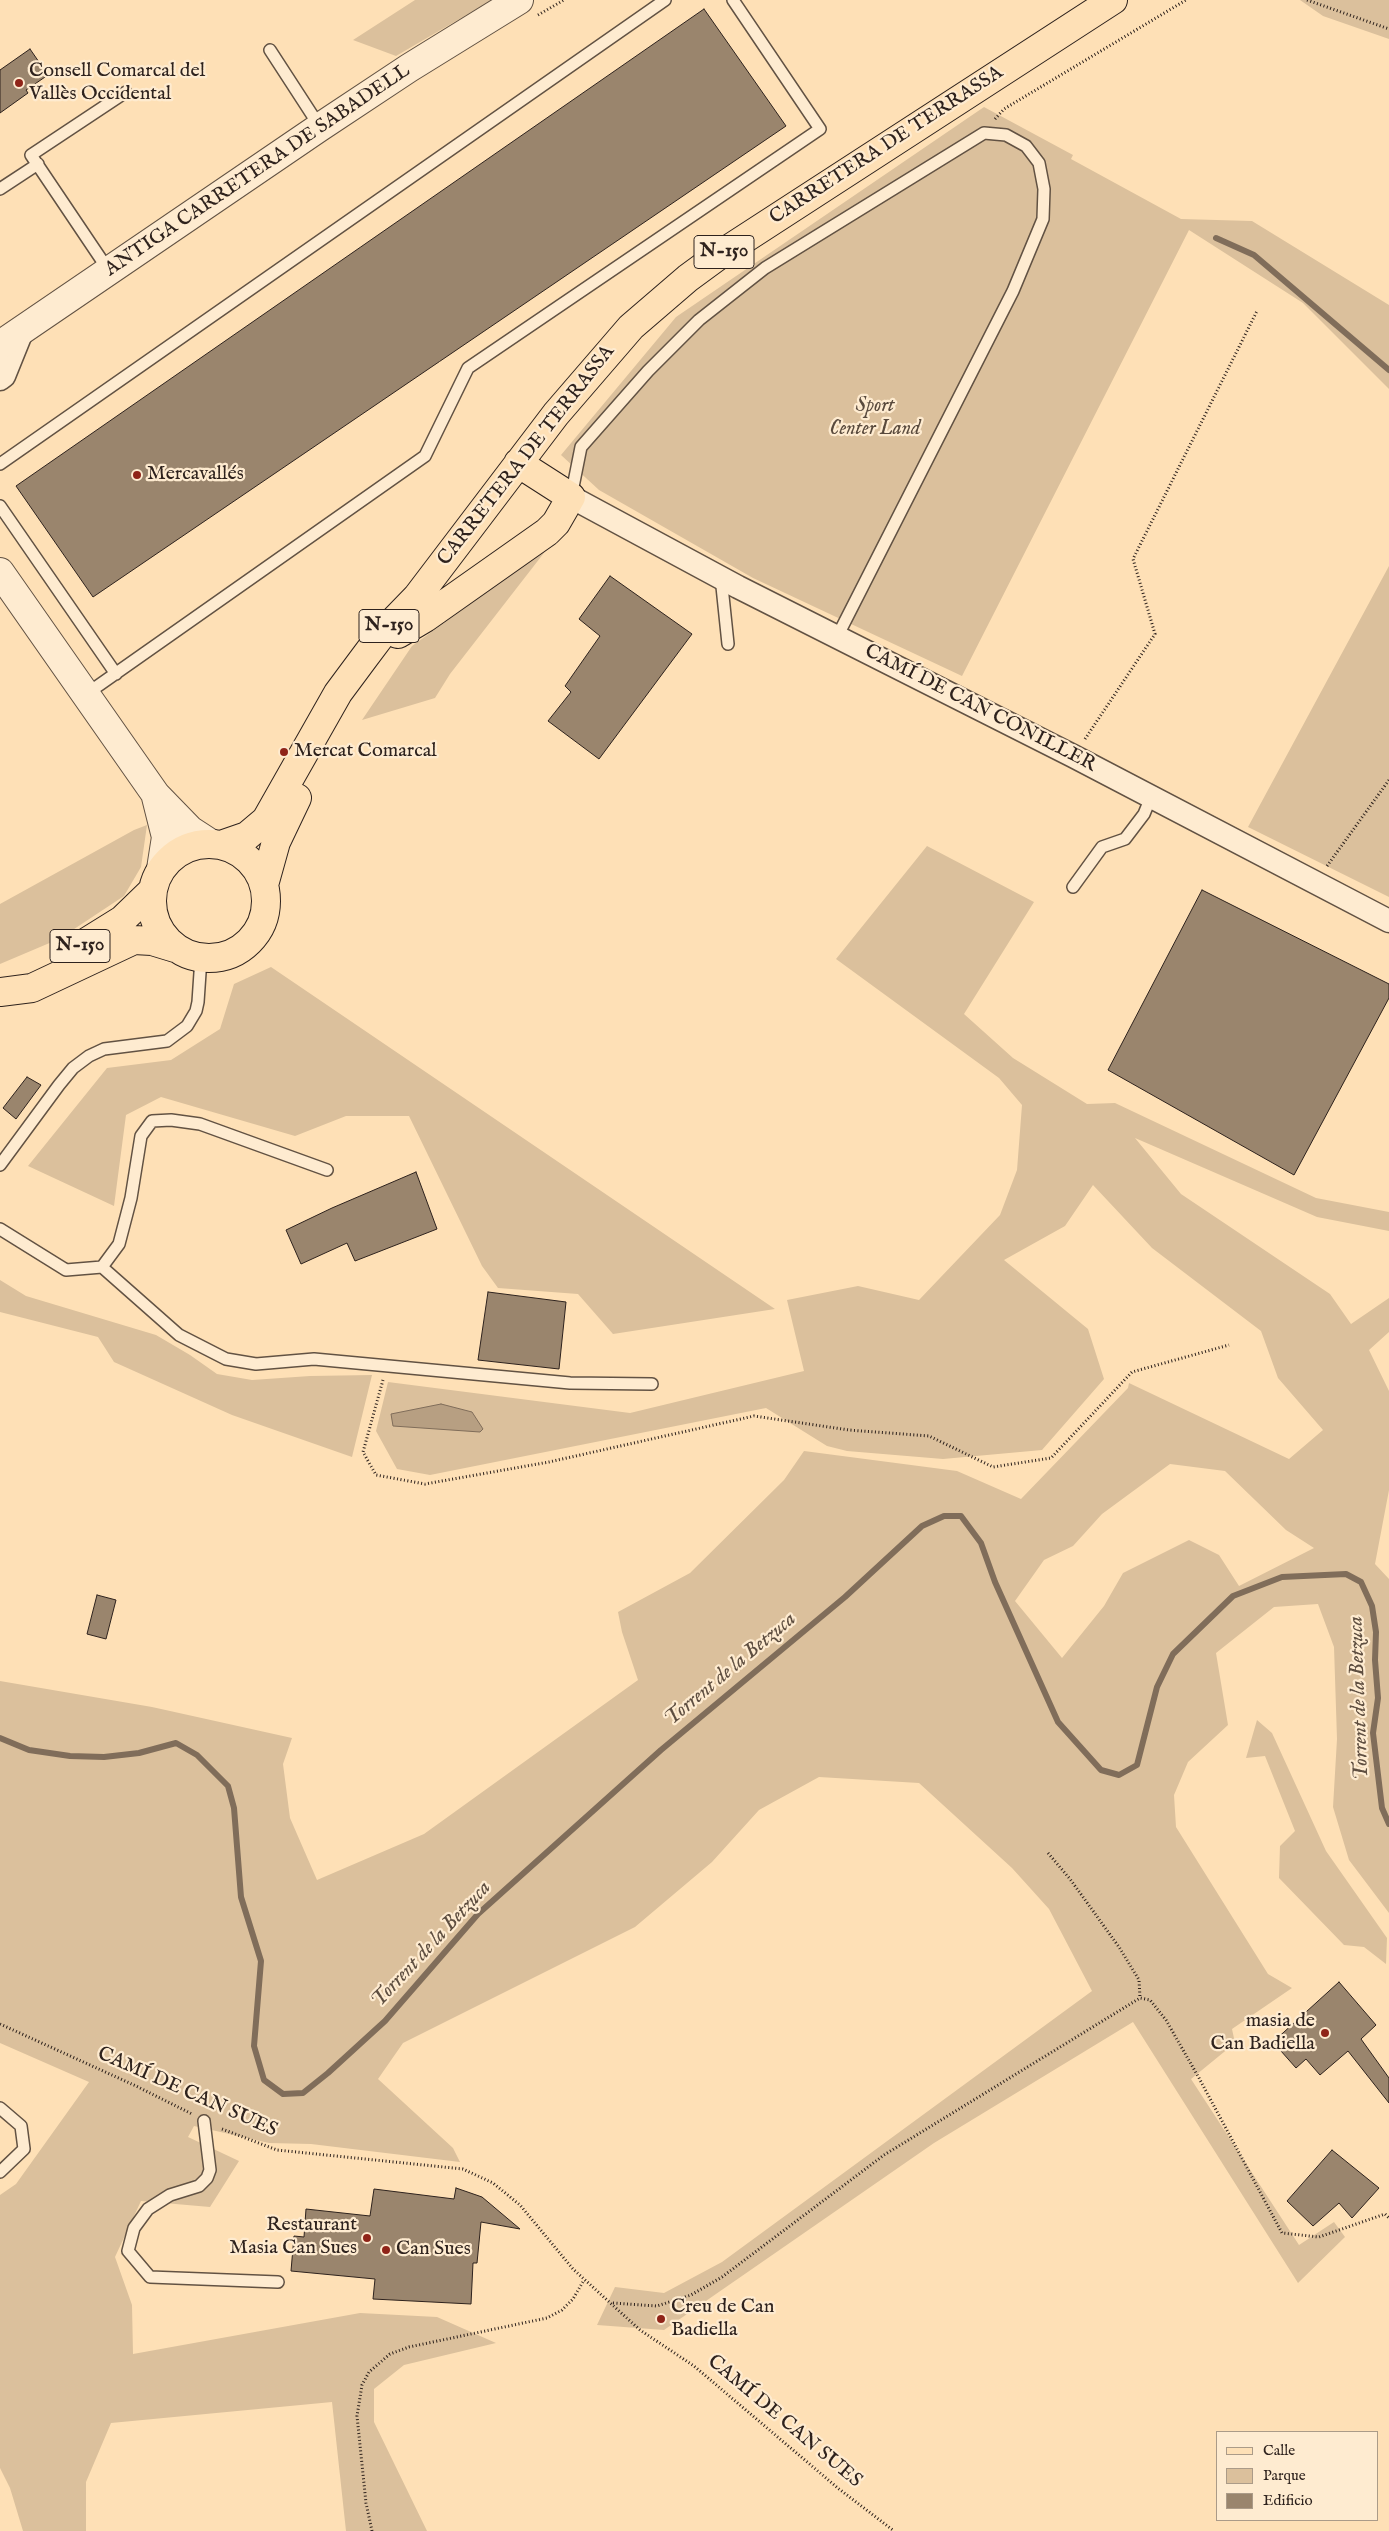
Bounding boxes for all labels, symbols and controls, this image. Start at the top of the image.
street label: ANTIGA CARRETERA DE SABADELL [101,59,415,283]
place label: Consell Comarcal del Vallès Occidental [29,60,205,107]
street label: CARRETERA DE TERRASSA [766,61,1008,231]
marker: Consell Comarcal del Vallès Occidental [13,77,25,89]
road number: N-150 [694,236,754,268]
street label: CARRETERA DE TERRASSA [433,341,621,571]
park label: Sport Center Land [829,395,921,442]
place label: Mercavallés [147,463,244,487]
marker: Mercavallés [131,469,143,481]
road number: N-150 [359,610,419,642]
street label: CAMÍ DE CAN CONILLER [860,640,1100,778]
place label: Mercat Comarcal [294,740,437,764]
marker: Mercat Comarcal [278,746,290,758]
road number: N-150 [50,929,110,962]
water label: Torrent de la Betzuca [660,1608,802,1732]
water label: Torrent de la Betzuca [1345,1616,1375,1780]
water label: Torrent de la Betzuca [367,1876,497,2014]
place label: masia de Can Badiella [1210,2010,1315,2057]
marker: masia de Can Badiella [1319,2027,1331,2039]
street label: CAMÍ DE CAN SUES [93,2043,281,2143]
place label: Restaurant Masia Can Sues [229,2214,357,2261]
marker: Restaurant Masia Can Sues [361,2232,373,2244]
place label: Can Sues [396,2238,471,2262]
marker: Can Sues [380,2244,392,2256]
place label: Creu de Can Badiella [671,2296,774,2343]
marker: Creu de Can Badiella [655,2313,667,2325]
street label: CAMÍ DE CAN SUES [702,2350,866,2494]
legend [1216,2431,1379,2521]
text: Calle [1263,2441,1295,2460]
text: Parque [1263,2466,1306,2485]
text: Edificio [1263,2491,1313,2510]

